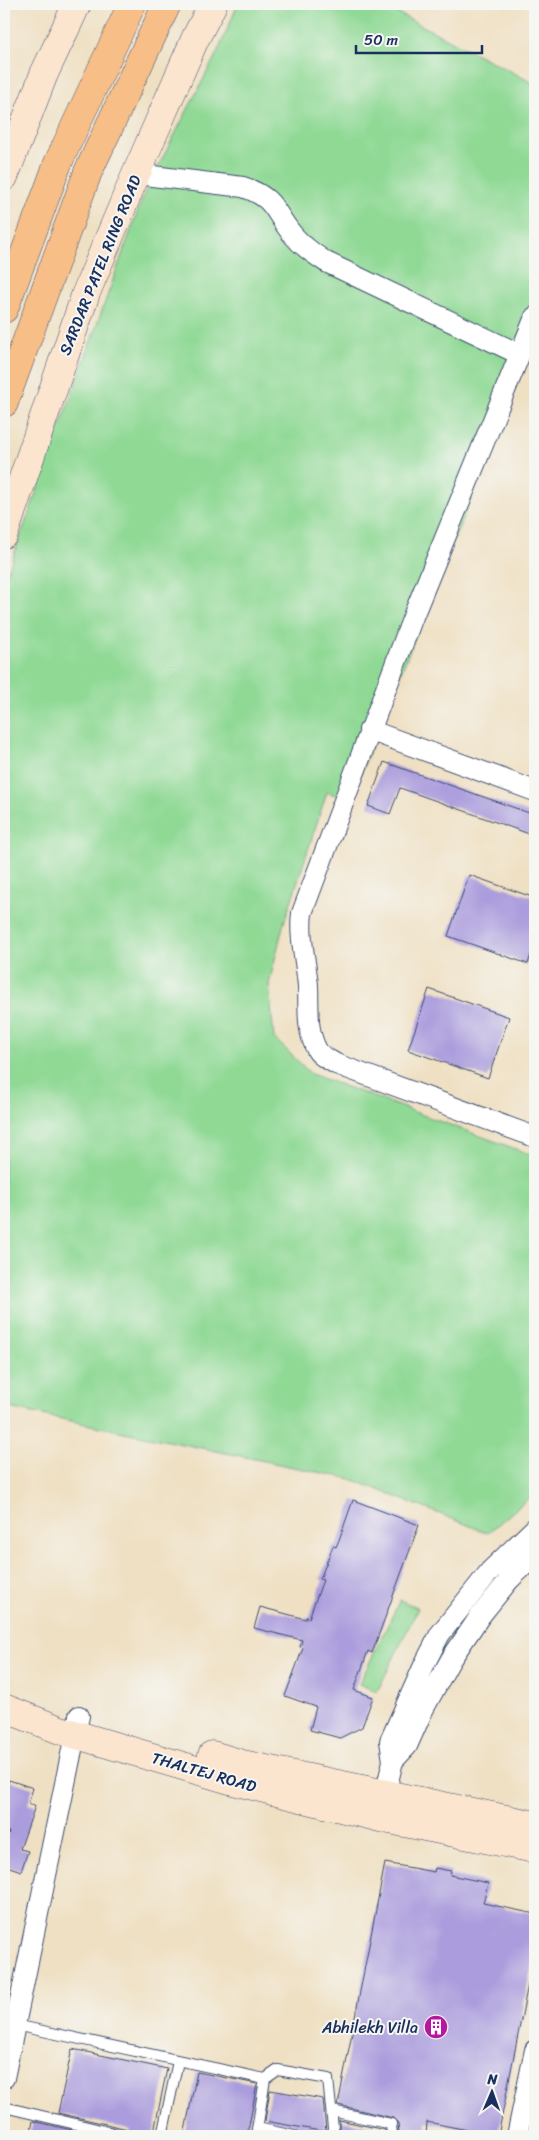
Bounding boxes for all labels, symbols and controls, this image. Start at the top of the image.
scale bar [356,22,483,54]
text: 50 m [364,27,399,53]
street label: SARDAR PATEL RING ROAD [51,170,150,360]
street label: THALTEJ ROAD [148,1743,260,1801]
place label: Abhilekh Villa [321,2013,418,2042]
building icon: Abhilekh Villa [423,2014,449,2040]
text: N [486,2067,498,2092]
north arrow [466,2068,516,2118]

